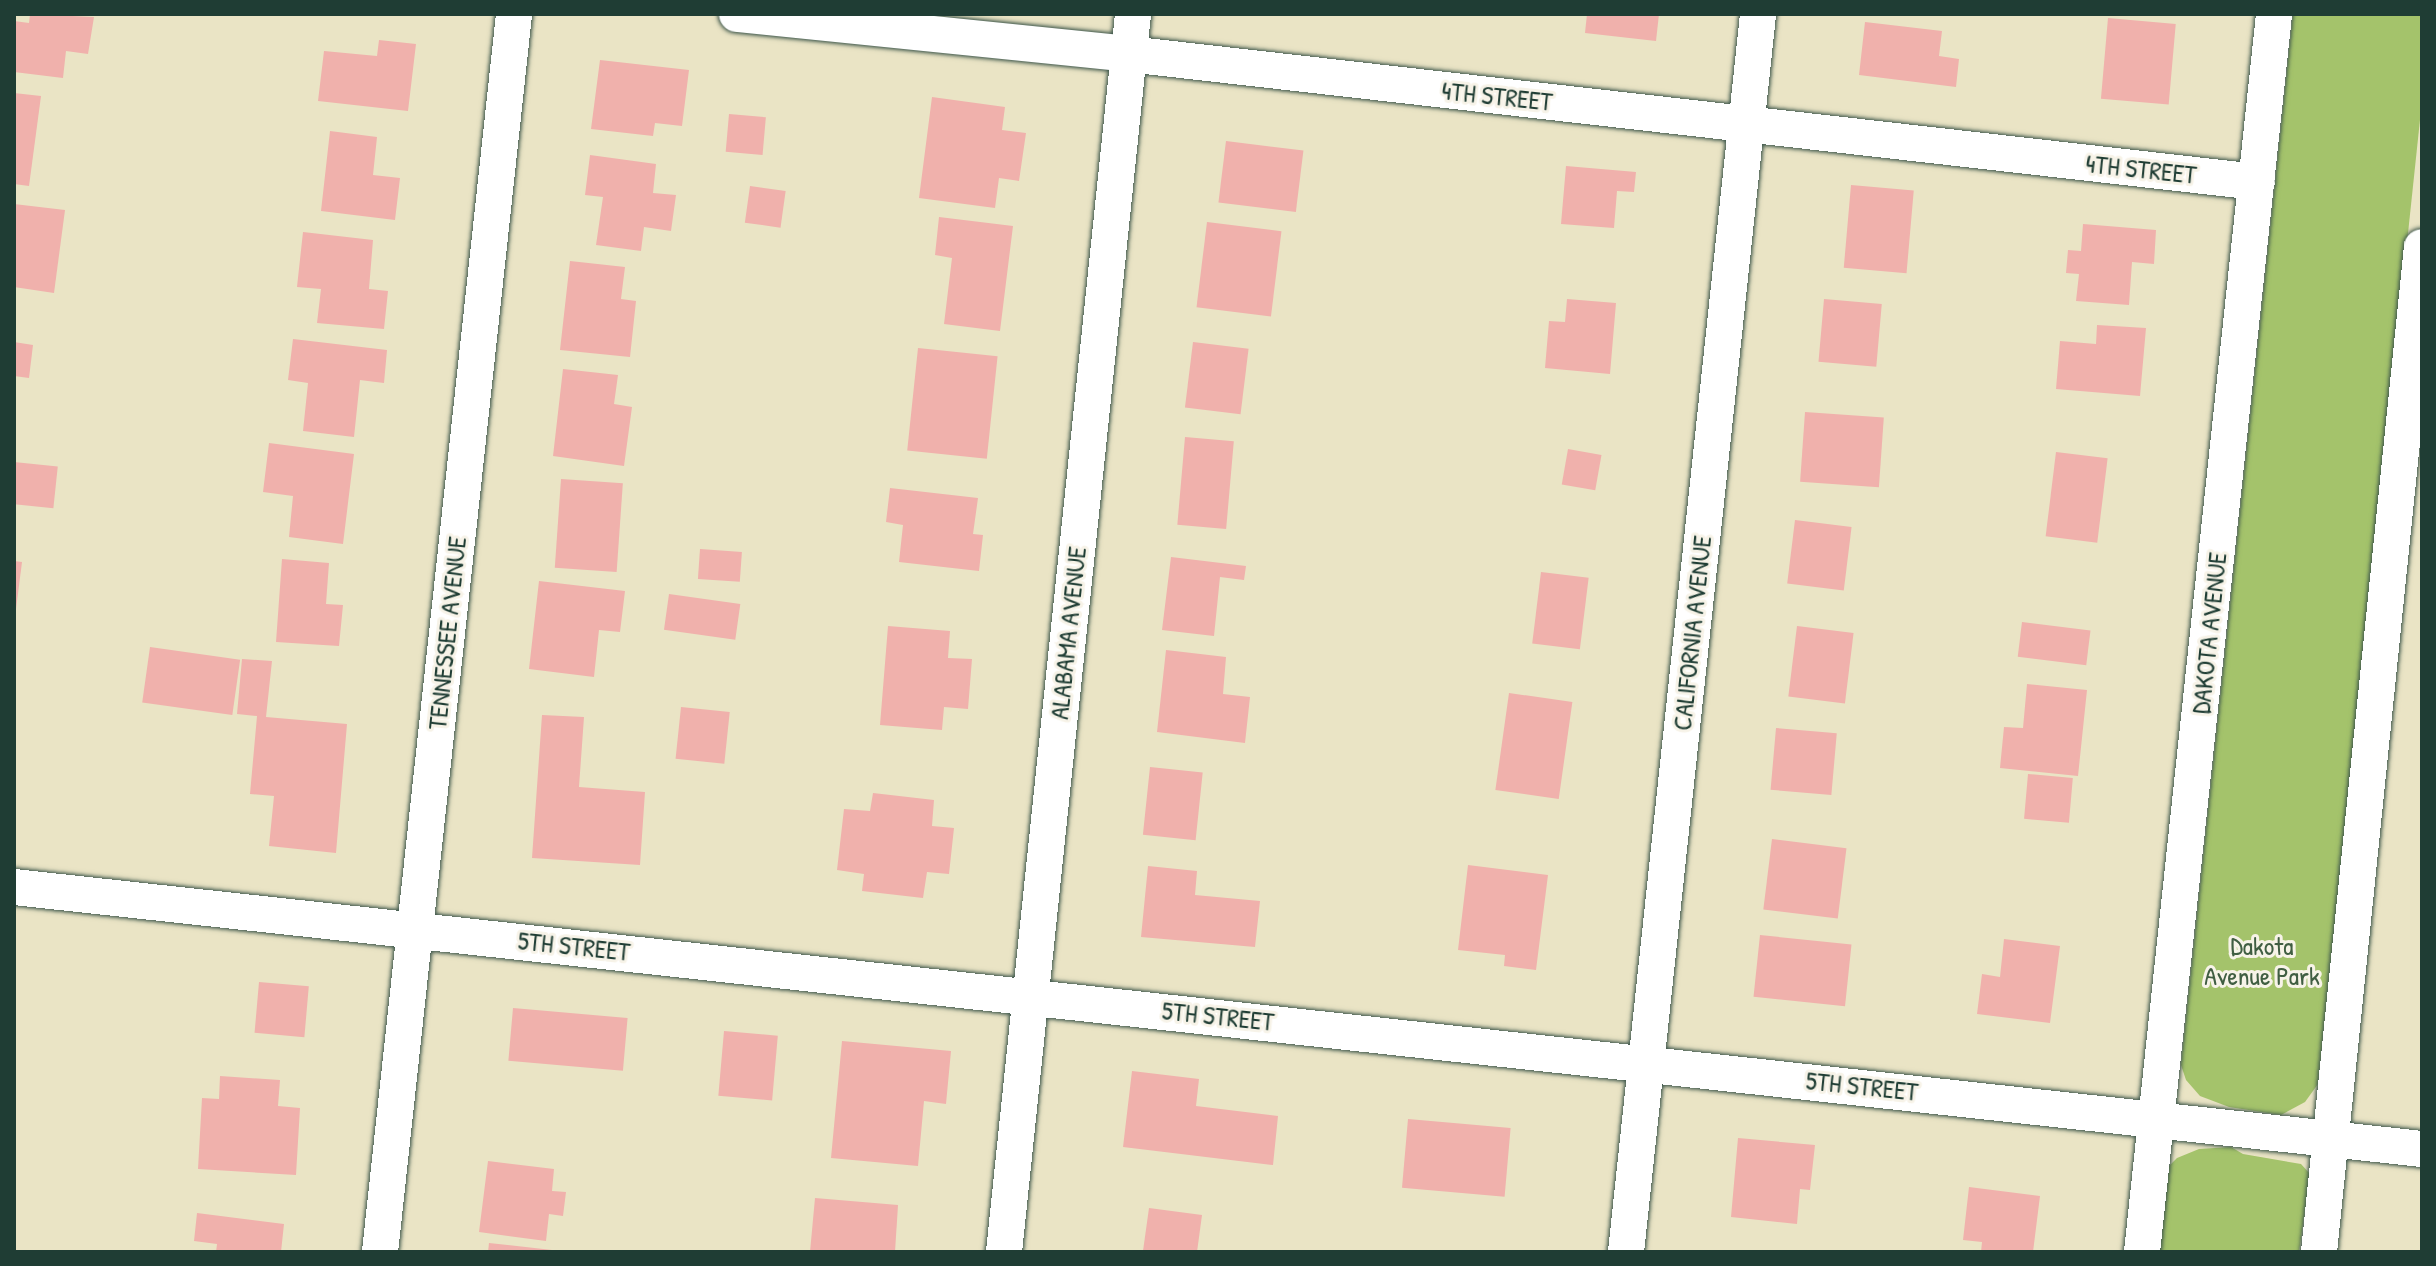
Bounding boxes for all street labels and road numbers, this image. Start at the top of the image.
street label: 4TH STREET [1440,75,1554,117]
street label: 4TH STREET [2084,148,2198,190]
street label: CALIFORNIA AVENUE [1666,534,1718,732]
street label: TENNESSEE AVENUE [421,535,473,731]
street label: ALABAMA AVENUE [1043,545,1093,721]
street label: DAKOTA AVENUE [2185,551,2233,715]
street label: 5TH STREET [516,925,632,967]
street label: 5TH STREET [1160,995,1276,1037]
street label: 5TH STREET [1804,1065,1920,1107]

